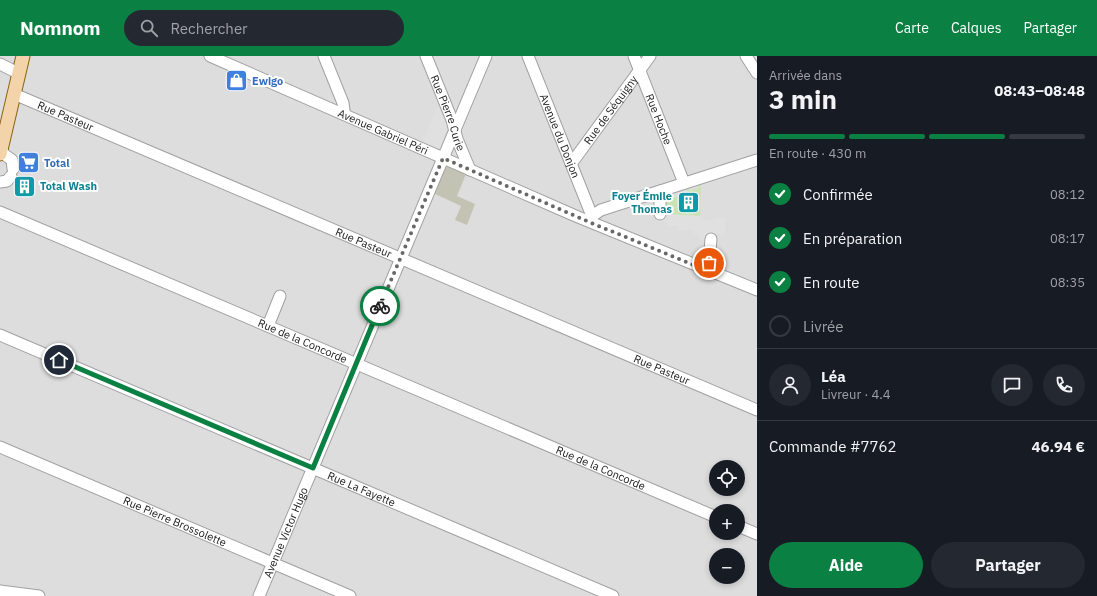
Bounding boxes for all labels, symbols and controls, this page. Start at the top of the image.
search box [124,10,404,46]
text: Nomnom [20,16,100,40]
icon: search [138,17,160,39]
text: Rechercher [170,19,248,38]
text: Carte [895,19,929,37]
text: Calques [951,19,1001,37]
text: Partager [1023,19,1077,37]
text: Arrivée dans [769,67,842,84]
shop icon: Ewigo [224,68,250,94]
street label: Rue de Séquigny [581,72,641,147]
street label: Rue Pierre Curie [427,73,468,153]
place label: Ewigo [252,74,283,88]
text: 08:43–08:48 [994,81,1085,100]
text: 3 min [769,82,837,116]
street label: Avenue du Donjon [537,92,583,180]
street label: Rue Hoche [643,92,675,147]
street label: Rue Pasteur [35,98,96,134]
street label: Avenue Gabriel Péri [336,106,430,158]
text: En route · 430 m [769,145,866,162]
supermarket icon: Total [16,150,42,176]
place label: Total [44,156,70,170]
building icon: Total Wash [11,173,37,199]
place label: Total Wash [40,179,97,193]
icon: check [769,183,791,205]
text: Confirmée [803,185,873,204]
text: 08:12 [1050,186,1085,203]
place label: Foyer Émile Thomas [612,188,672,216]
building icon: Foyer Émile Thomas [675,189,701,215]
street label: Rue Pasteur [333,225,394,261]
icon: check [769,227,791,249]
text: En préparation [803,229,902,248]
text: 08:17 [1050,230,1085,247]
pin [692,246,726,280]
icon: bag [698,252,720,274]
icon: check [769,271,791,293]
text: En route [803,273,860,292]
text: 08:35 [1050,274,1085,291]
courier [360,286,400,326]
icon: bike [369,295,391,317]
street label: Rue de la Concorde [256,316,349,366]
text: Livrée [803,317,844,336]
pin [42,343,76,377]
icon: home [48,349,70,371]
street label: Rue Pasteur [632,351,692,388]
button: person [769,364,811,406]
button: chat [991,364,1033,406]
button: phone [1043,364,1085,406]
text: Léa [821,367,846,386]
text: Livreur · 4.4 [821,386,891,403]
text: Commande #7762 [769,437,897,456]
text: 46.94 € [1031,437,1085,456]
street label: Rue de la Concorde [554,443,648,493]
map controls [709,460,745,584]
button: locate [709,460,745,496]
street label: Rue La Fayette [325,468,398,510]
street label: Avenue Victor Hugo [260,485,311,580]
street label: Rue Pierre Brossolette [121,493,229,550]
button: + [709,504,745,540]
button: Aide [769,542,923,588]
button: Partager [931,542,1085,588]
button: − [709,548,745,584]

